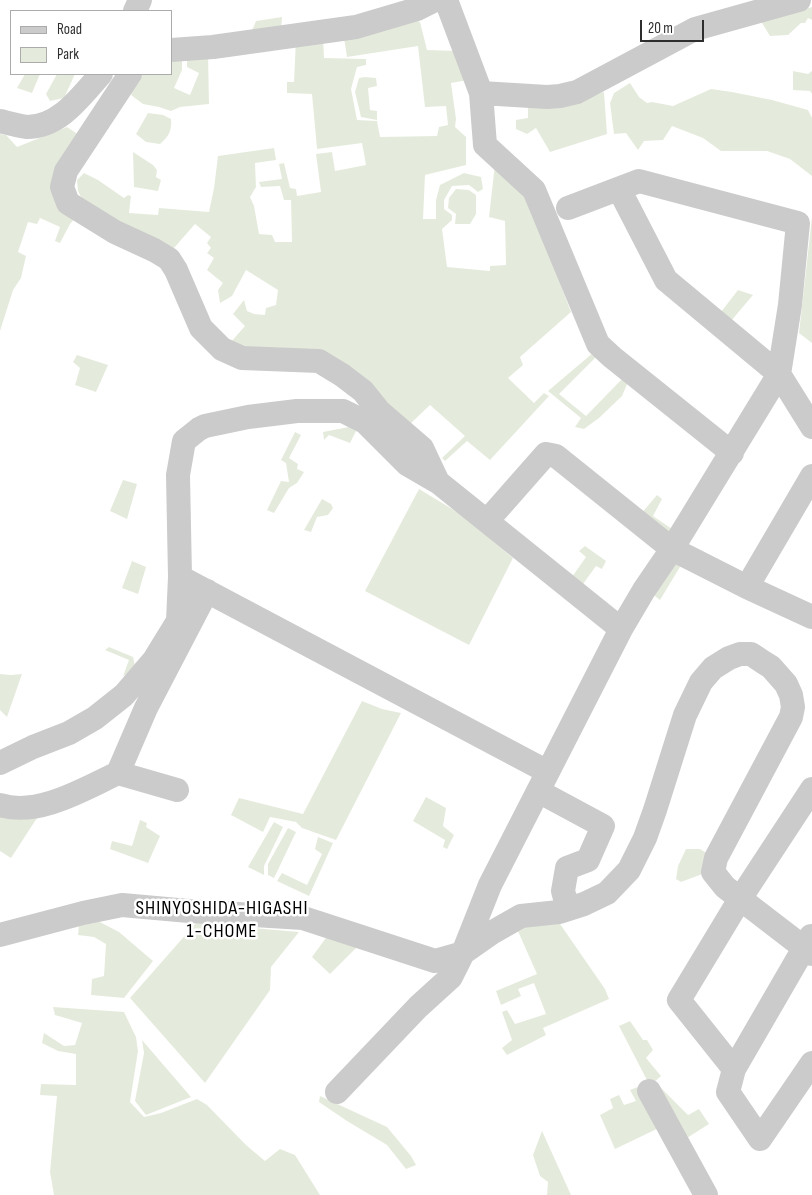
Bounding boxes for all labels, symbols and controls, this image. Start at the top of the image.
legend [10,10,172,75]
scale bar [642,10,706,42]
text: 20 m [648,19,673,38]
text: Road [57,20,82,39]
text: Park [57,45,79,64]
district label: SHINYOSHIDA-HIGASHI 1-CHOME [133,897,311,944]

